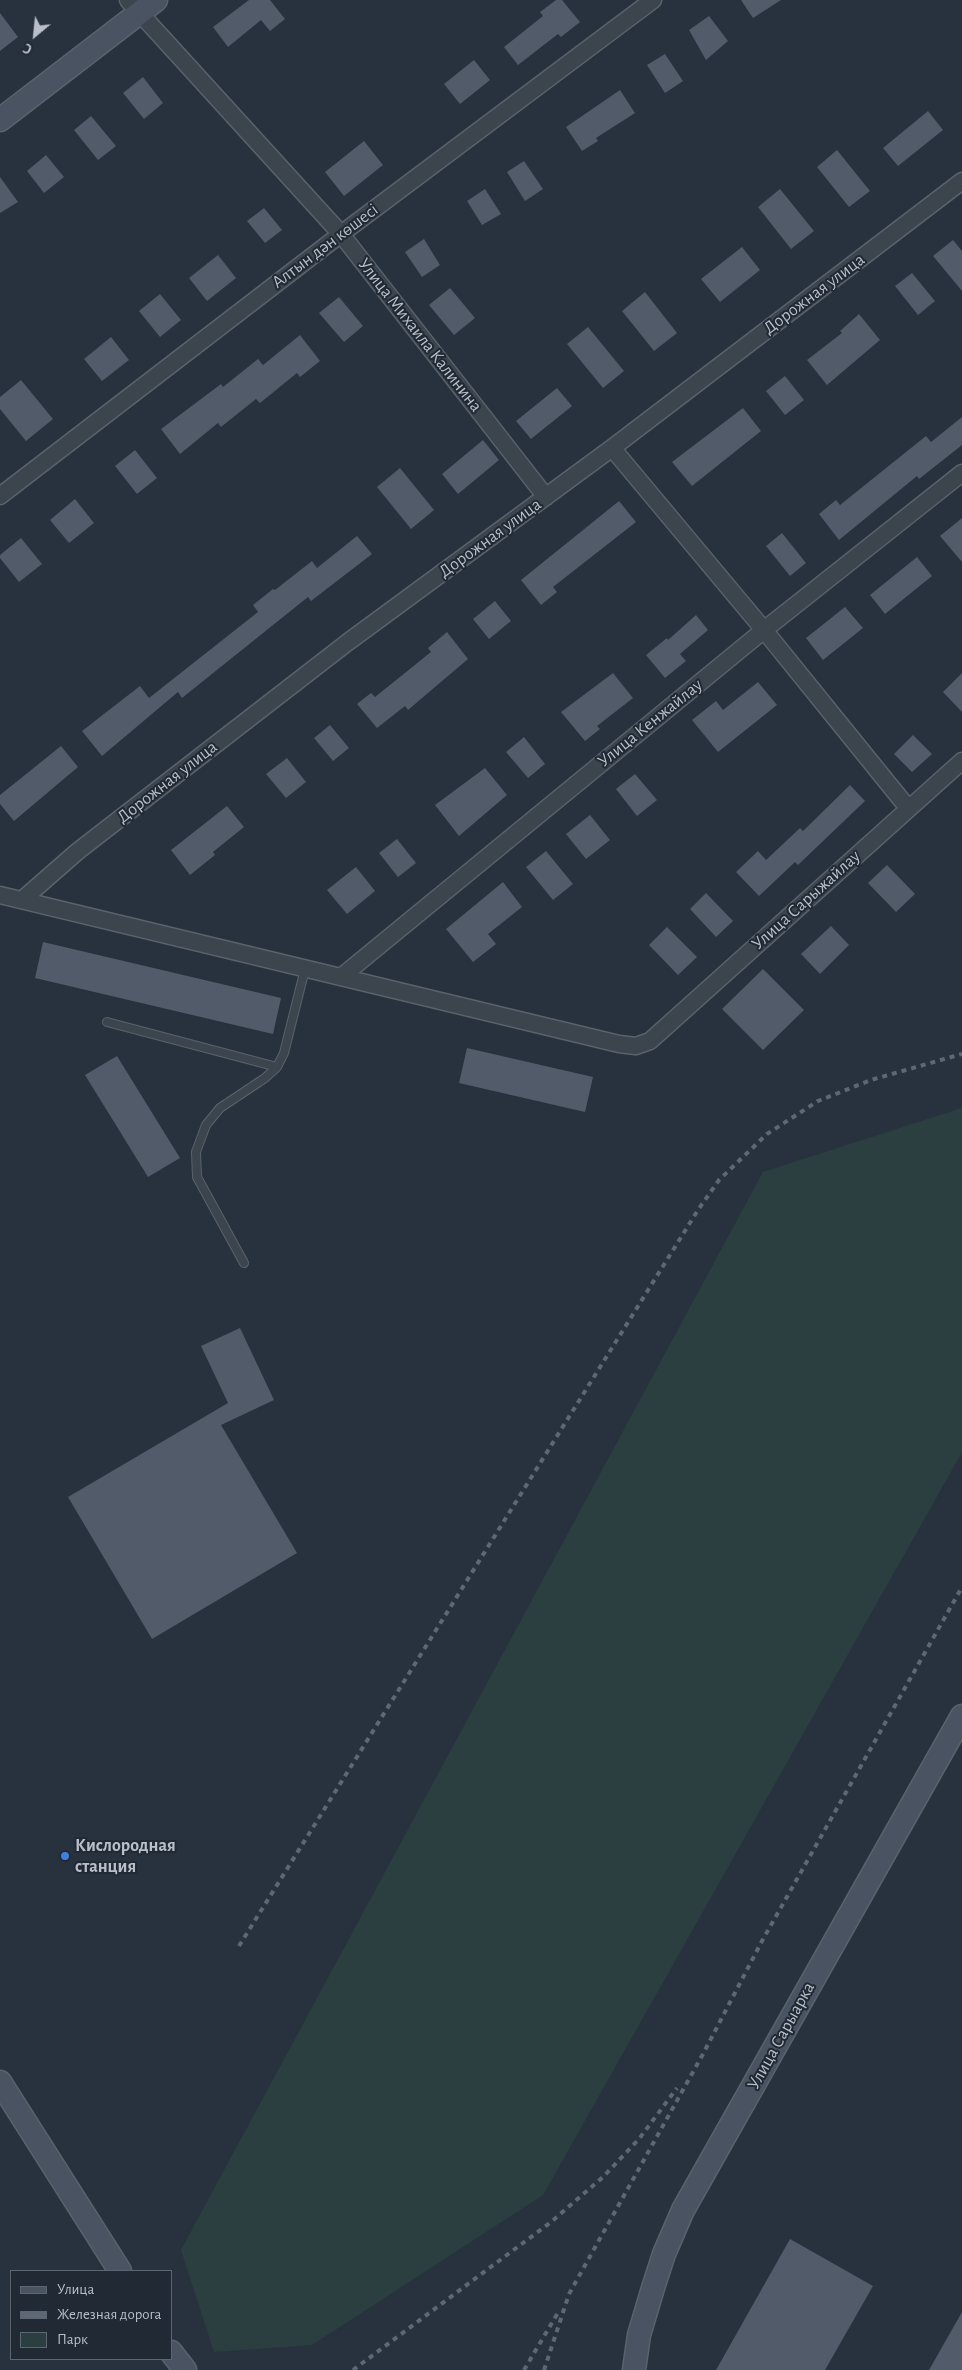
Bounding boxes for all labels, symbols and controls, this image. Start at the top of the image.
north arrow [10,10,60,60]
text: С [21,40,35,56]
street label: Алтын дән көшесі [267,199,383,293]
street label: Дорожная улица [759,249,869,339]
street label: Улица Михаила Калинина [353,254,487,416]
street label: Дорожная улица [435,494,545,582]
street label: Улица Кенжайлау [593,674,707,772]
street label: Дорожная улица [112,736,222,828]
street label: Улица Сарыжайлау [747,845,865,955]
place label: Кислородная станция [75,1835,176,1878]
marker: Кислородная станция [59,1850,71,1862]
street label: Улица Сарыарка [743,1979,819,2093]
legend [10,2270,172,2360]
text: Улица [57,2282,94,2297]
text: Железная дорога [57,2307,161,2322]
text: Парк [57,2332,88,2347]

